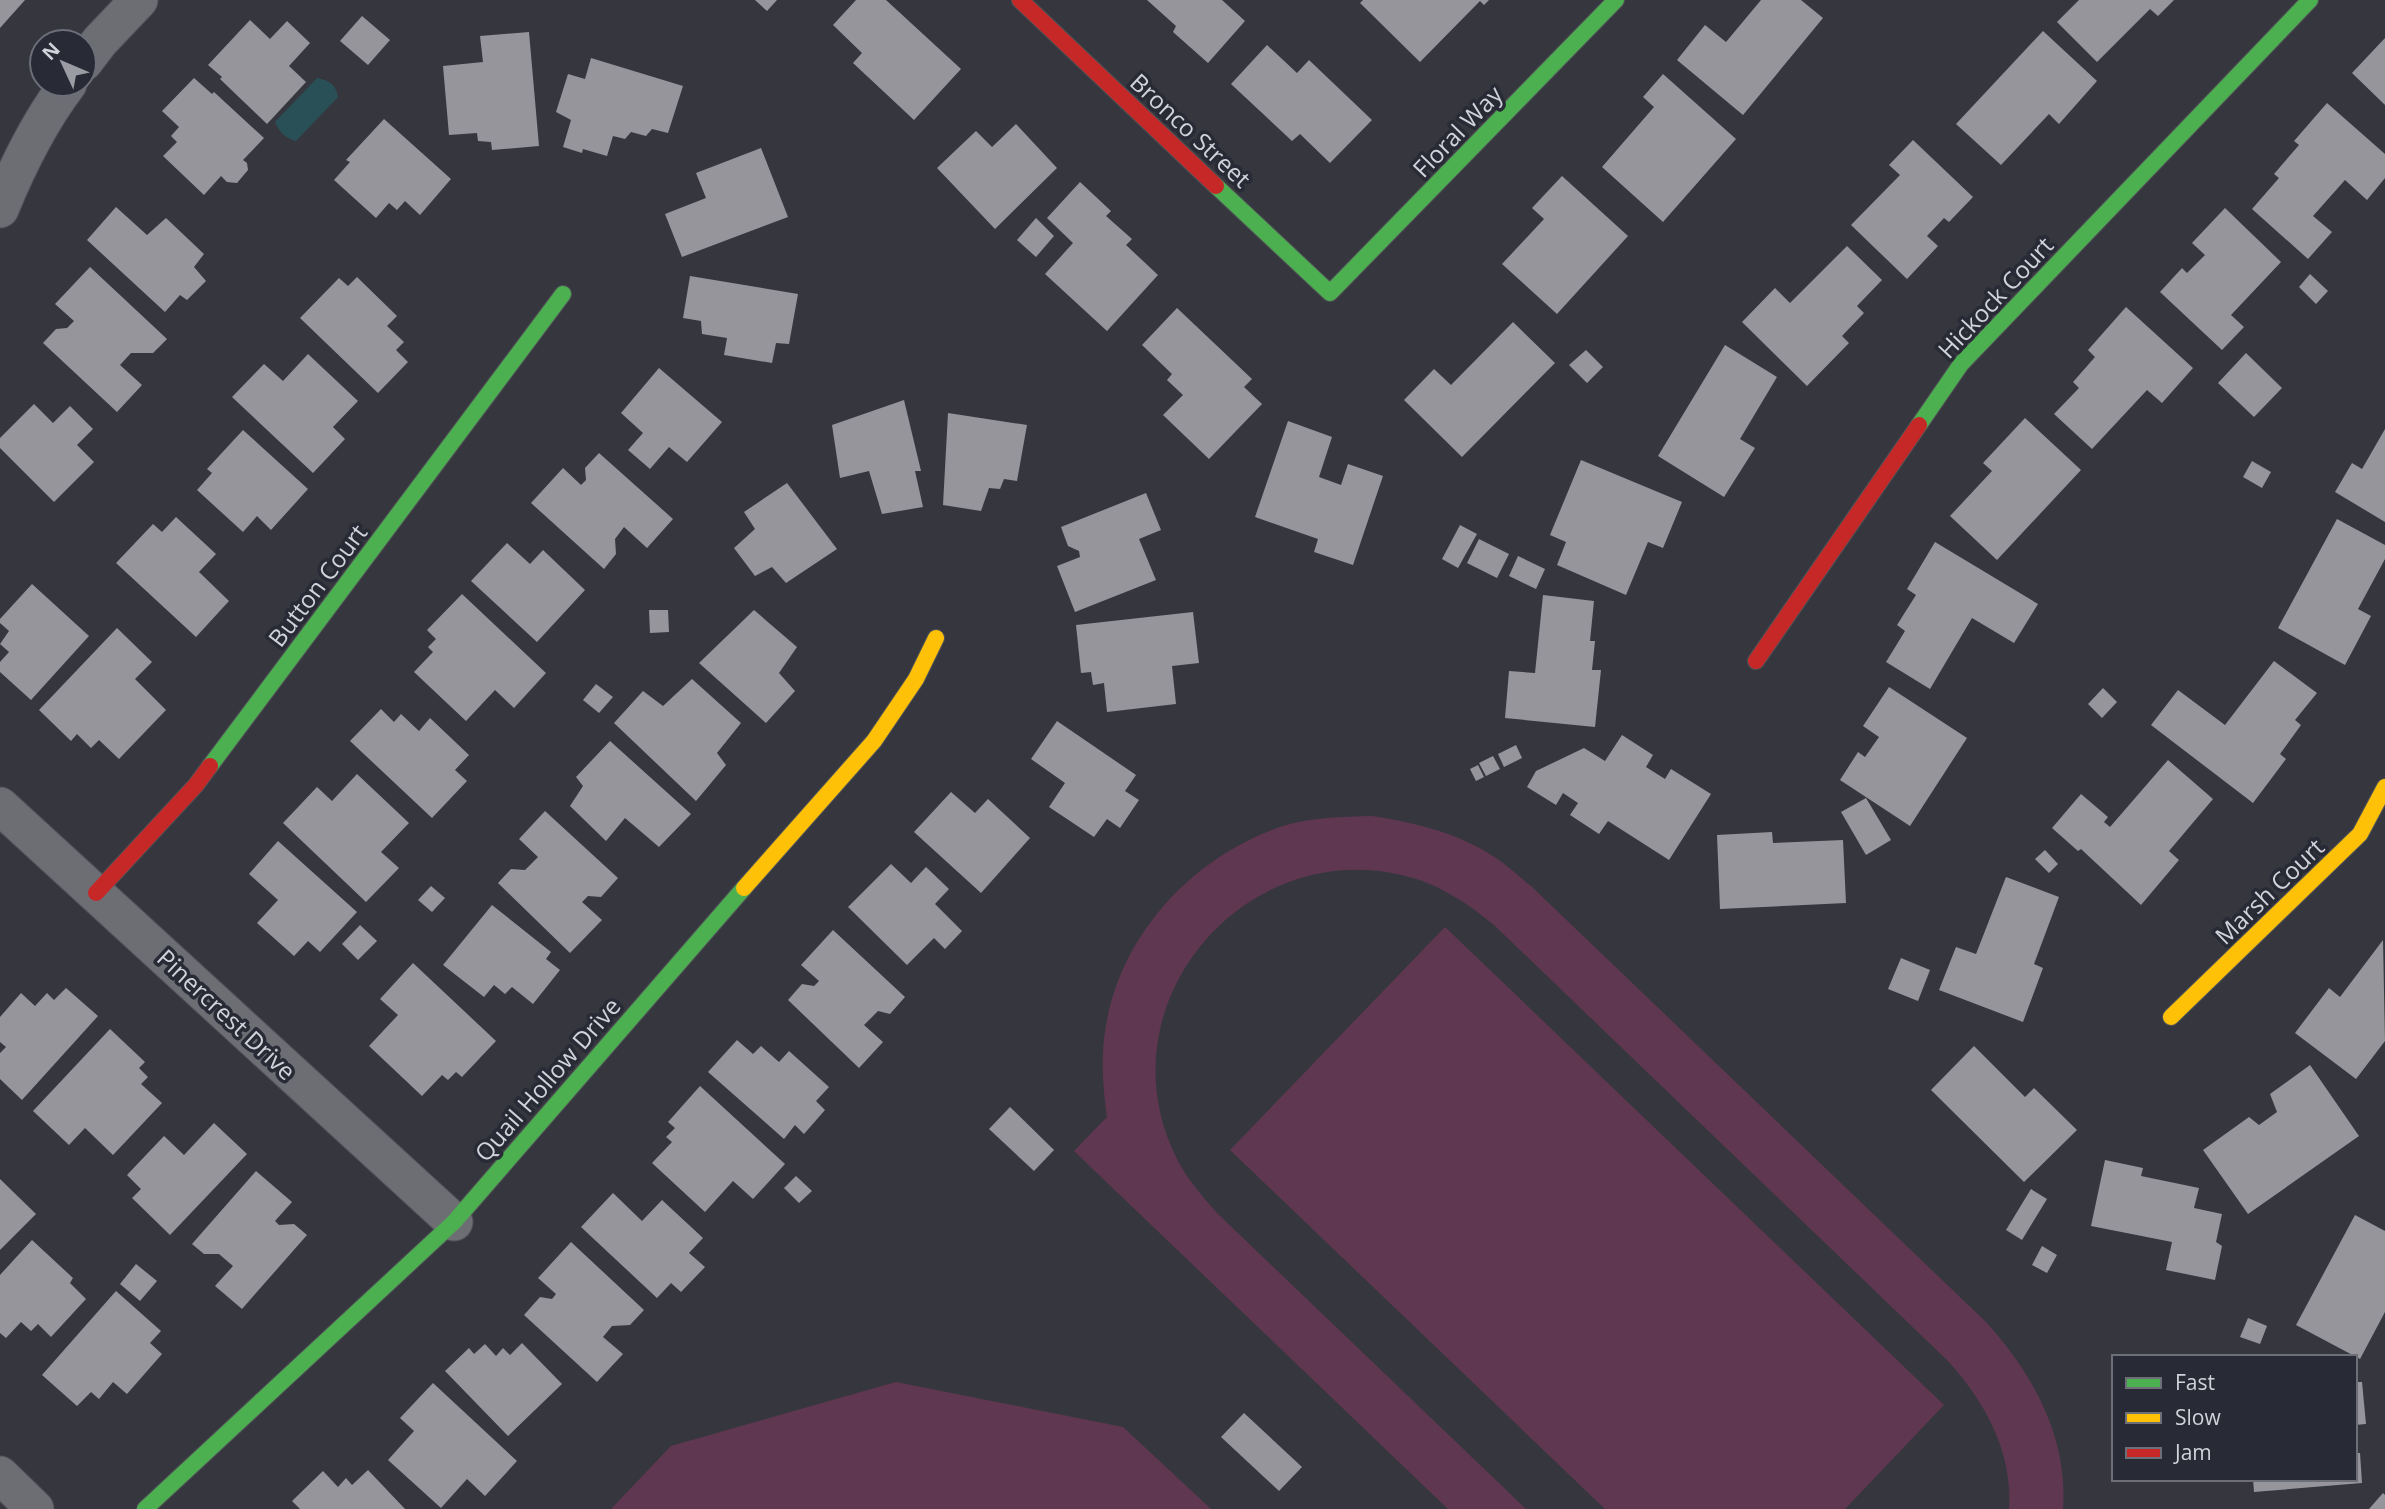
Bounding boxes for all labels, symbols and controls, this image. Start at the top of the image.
north arrow [28,28,98,98]
text: N [36,37,65,66]
street label: Bronco Street [1124,66,1258,194]
street label: Floral Way [1405,77,1510,184]
street label: Hickock Court [1930,229,2060,365]
street label: Button Court [260,517,374,653]
street label: Marsh Court [2207,831,2331,951]
street label: Pinercrest Drive [151,941,303,1087]
street label: Quail Hollow Drive [467,990,627,1168]
legend [2112,1355,2357,1481]
text: Fast [2175,1368,2215,1396]
text: Slow [2175,1403,2221,1431]
text: Jam [2173,1438,2212,1466]

